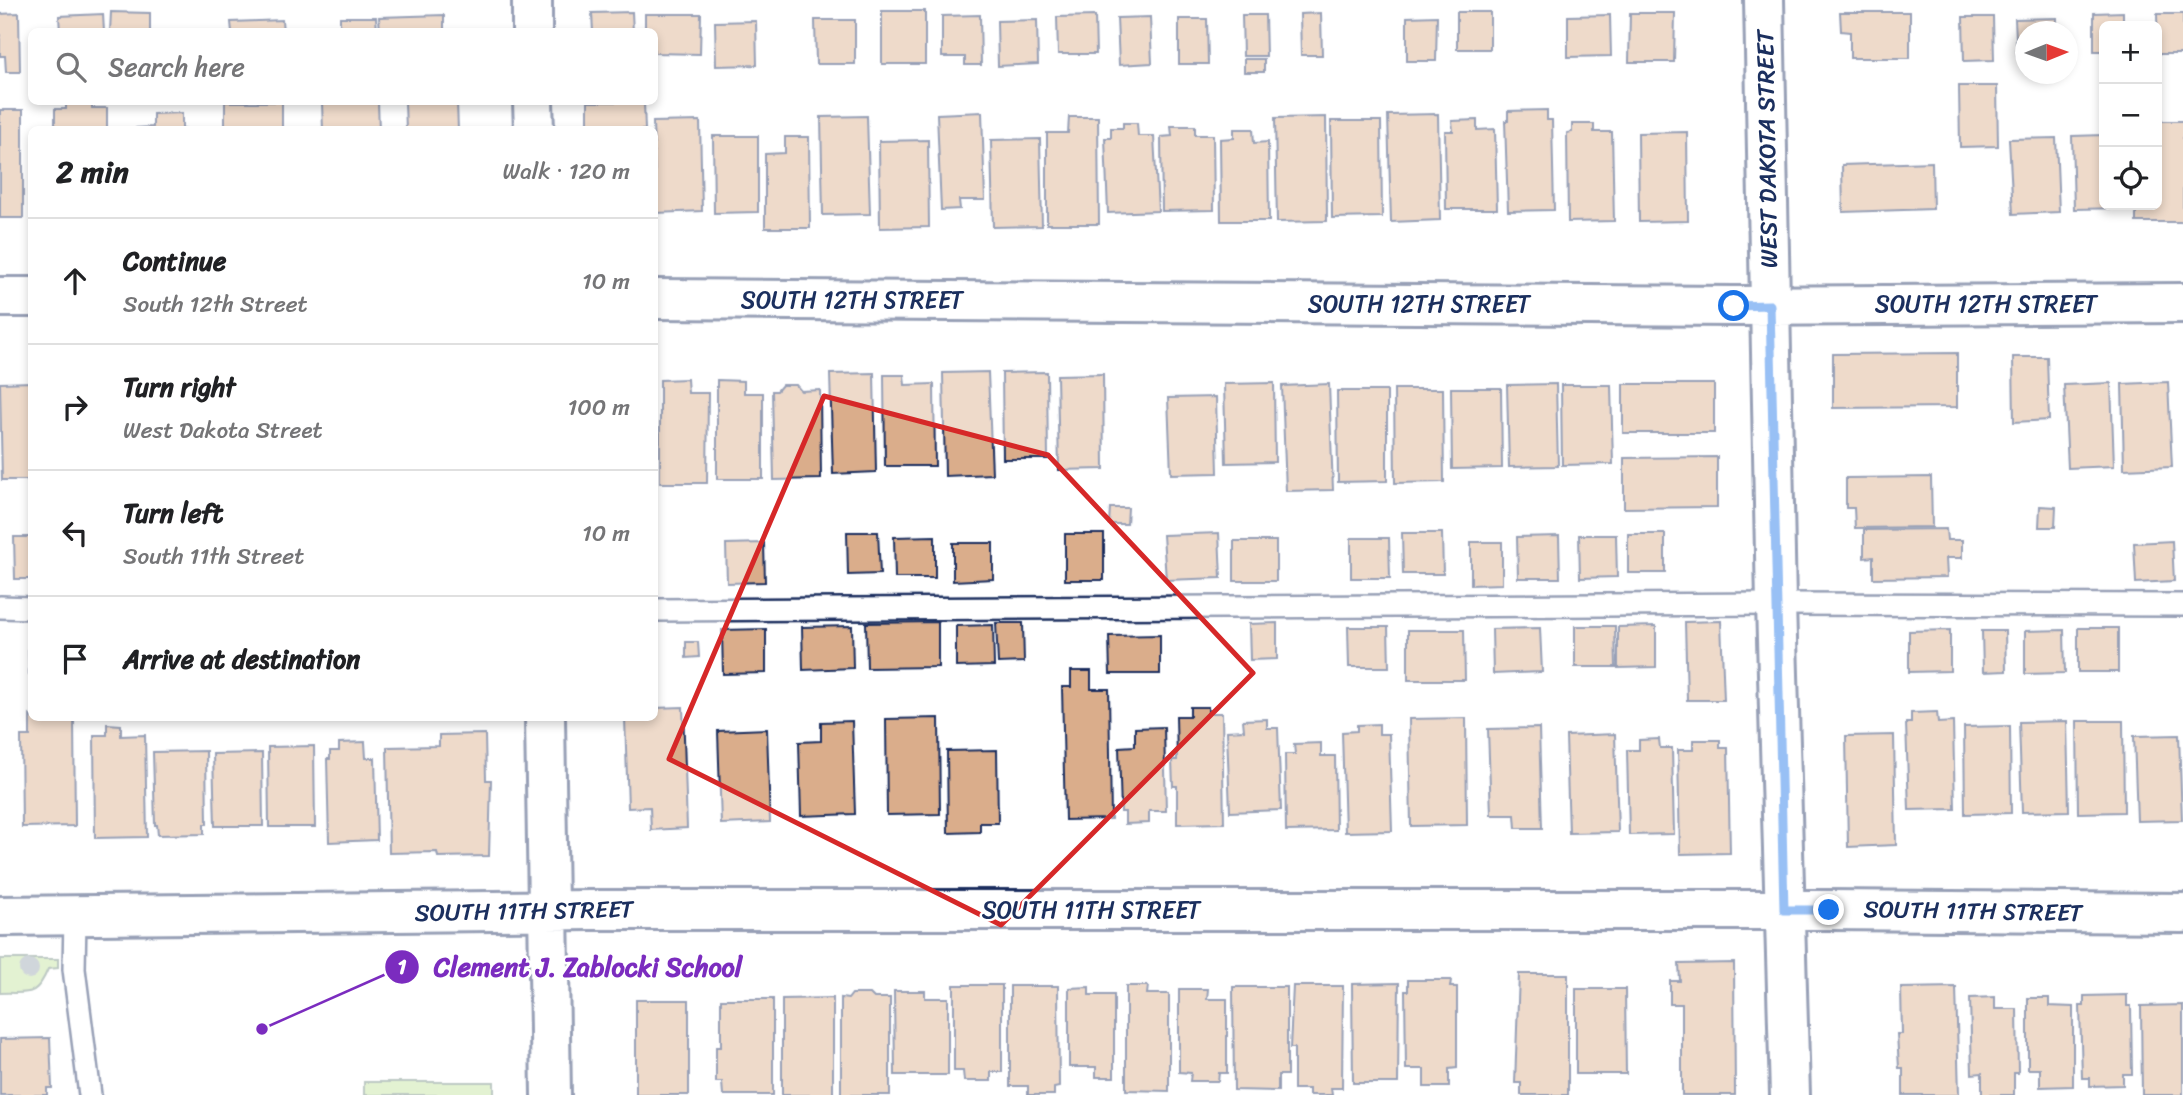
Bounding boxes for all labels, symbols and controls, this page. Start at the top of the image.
north arrow [2015,21,2078,84]
map controls [2099,21,2162,210]
button: + [2099,21,2162,84]
search box [28,28,658,105]
street label: WEST DAKOTA STREET [1744,28,1790,268]
text: Search here [108,44,245,90]
icon: search [52,48,90,86]
button: − [2099,84,2162,147]
text: 2 min [56,145,129,199]
button: locate [2099,147,2162,210]
text: Walk · 120 m [503,151,630,192]
text: Continue [123,238,226,284]
text: 10 m [582,261,630,302]
icon: ahead [56,262,94,300]
street label: SOUTH 12TH STREET [741,279,965,321]
street label: SOUTH 12TH STREET [1308,283,1532,325]
street label: SOUTH 12TH STREET [1875,283,2099,325]
text: South 12th Street [123,284,308,325]
route start [1718,290,1749,321]
text: Turn right [123,364,236,410]
text: 100 m [567,387,630,428]
icon: right [56,388,94,426]
text: West Dakota Street [123,410,323,451]
text: Turn left [123,490,223,536]
text: 10 m [582,513,630,554]
icon: left [56,514,94,552]
text: South 11th Street [123,536,304,577]
text: Arrive at destination [123,636,360,682]
icon: arrive [56,640,94,678]
street label: SOUTH 11TH STREET [414,888,636,934]
street label: SOUTH 11TH STREET [1863,888,2085,934]
street label: SOUTH 11TH STREET [982,889,1202,931]
route end [1813,894,1844,925]
callout: Clement J. Zablocki School [385,943,757,990]
text: Clement J. Zablocki School [433,944,744,990]
text: 1 [397,948,407,986]

